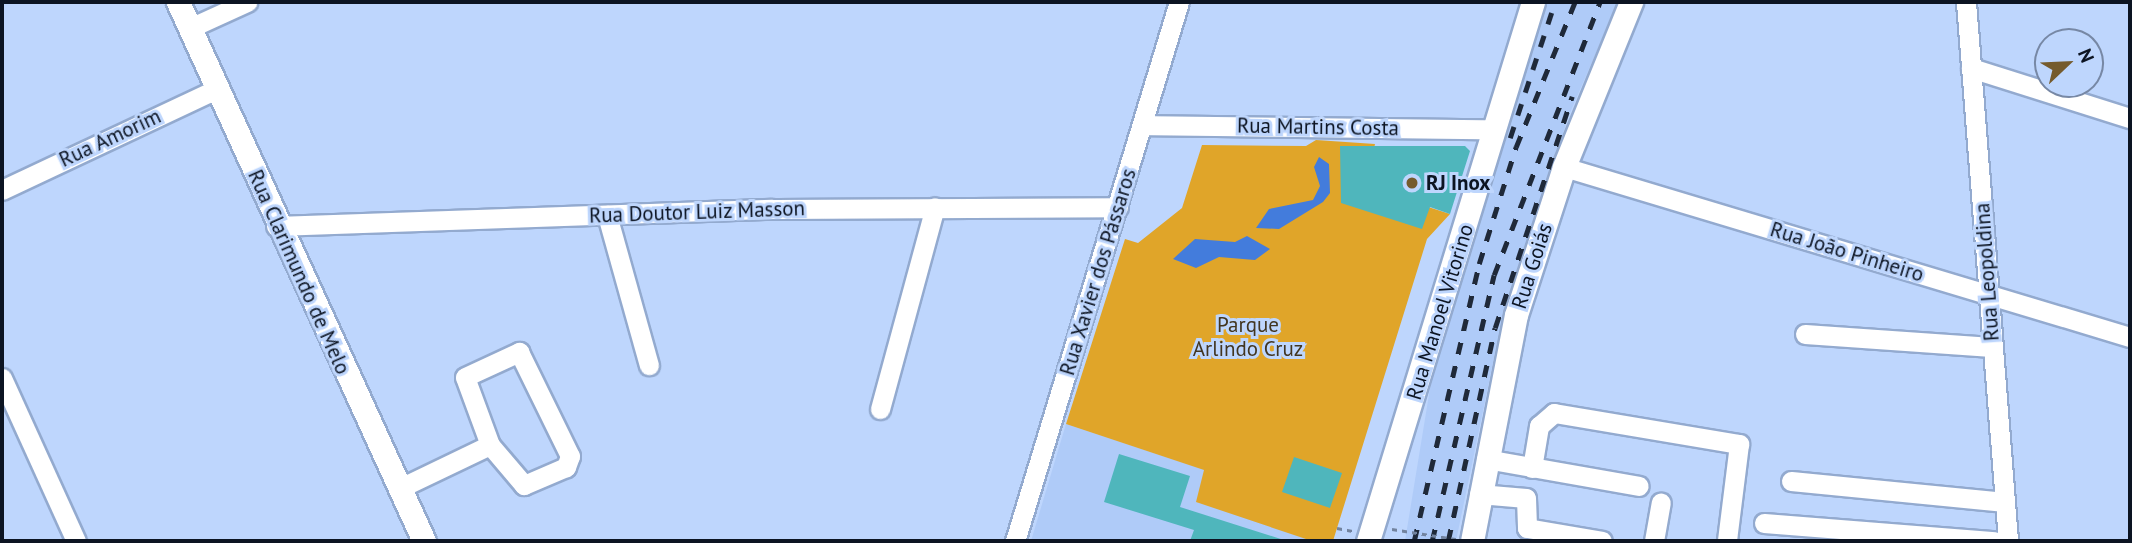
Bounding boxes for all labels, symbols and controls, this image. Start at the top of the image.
north arrow [2034,28,2104,98]
text: N [2073,45,2100,66]
street label: Rua Amorim [55,103,165,173]
street label: Rua Martins Costa [1237,113,1399,141]
street label: Rua Xavier dos Pássaros [1054,165,1142,379]
street label: Rua Clarimundo de Melo [243,166,355,378]
place label: RJ Inox [1426,170,1490,196]
marker: RJ Inox [1404,175,1420,191]
street label: Rua Doutor Luiz Masson [588,196,806,228]
street label: Rua Leopoldina [1970,202,2004,342]
street label: Rua João Pinheiro [1767,217,1927,287]
street label: Rua Goiás [1506,220,1558,312]
street label: Rua Manoel Vitorino [1401,221,1479,403]
park label: Parque Arlindo Cruz [1193,312,1303,362]

